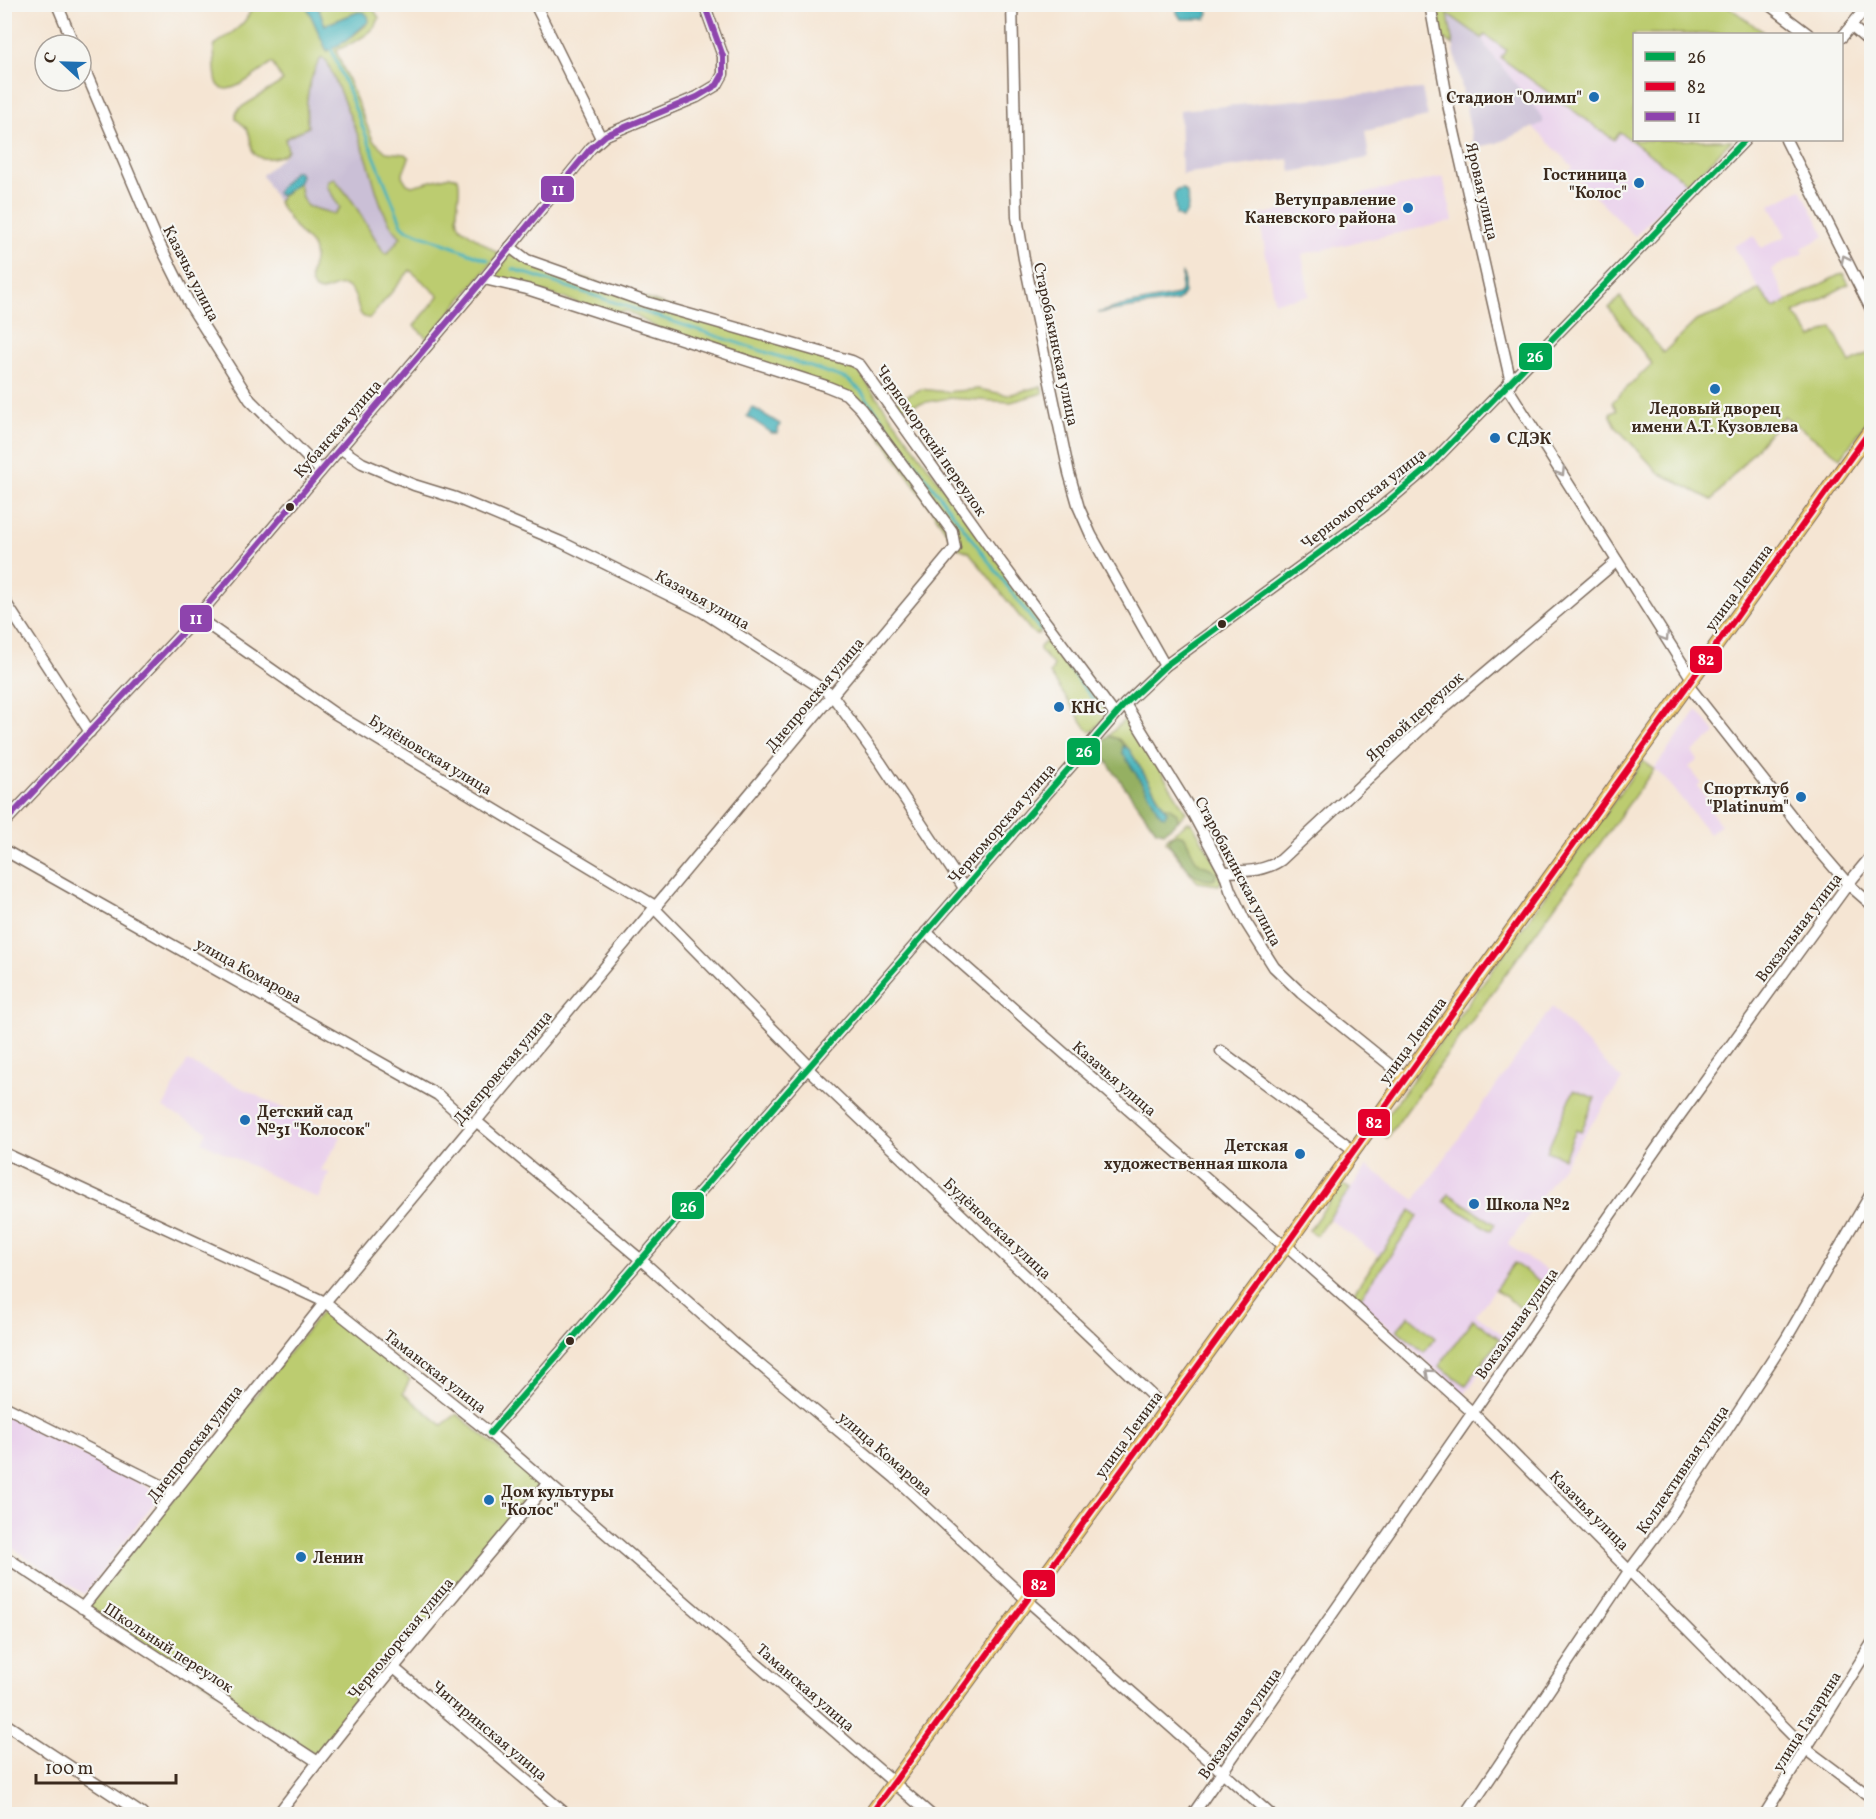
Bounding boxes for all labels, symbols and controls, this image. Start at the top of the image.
north arrow [33,33,93,93]
legend [1633,33,1843,141]
text: 26 [1687,46,1706,71]
text: С [39,49,63,67]
text: 82 [1687,76,1706,101]
place label: Стадион "Олимп" [1446,88,1582,110]
marker: Стадион "Олимп" [1587,90,1601,104]
text: 11 [1687,106,1701,131]
street label: Яровая улица [1459,140,1503,243]
place label: Гостиница "Колос" [1543,165,1627,205]
line badge: 11 [540,175,575,203]
marker: Гостиница "Колос" [1632,176,1646,190]
text: 11 [552,180,564,202]
place label: Ветуправление Каневского района [1245,190,1396,230]
marker: Ветуправление Каневского района [1401,201,1415,215]
street label: Казачья улица [157,222,224,326]
one-way arrow [1841,254,1853,265]
street label: Старобакинская улица [1027,261,1083,428]
line badge: 26 [1518,342,1553,371]
text: 26 [1526,347,1544,369]
street label: Черноморский переулок [870,361,991,522]
street label: Кубанская улица [290,375,387,483]
marker: Ледовый дворец имени А.Т. Кузовлева [1708,382,1722,396]
place label: Ледовый дворец имени А.Т. Кузовлева [1632,399,1799,439]
place label: СДЭК [1507,429,1551,451]
marker: СДЭК [1488,431,1502,445]
street label: Черноморская улица [1297,444,1432,556]
one-way arrow [1553,466,1565,476]
unlabelled marker [284,501,296,513]
street label: улица Ленина [1700,540,1779,636]
street label: Казачья улица [651,566,753,636]
line badge: 11 [179,604,213,633]
text: 11 [190,609,202,631]
unlabelled marker [1216,618,1228,630]
one-way arrow [1658,630,1669,641]
street label: Днепровская улица [761,633,870,757]
line badge: 82 [1689,645,1723,674]
text: 82 [1698,650,1714,672]
street label: Яровой переулок [1362,667,1469,767]
place label: КНС [1071,698,1105,720]
marker: КНС [1052,700,1066,714]
street label: Будёновская улица [364,710,496,801]
line badge: 26 [1066,737,1101,766]
text: 26 [1075,742,1093,764]
street label: Черноморская улица [944,759,1061,890]
place label: Спортклуб "Platinum" [1704,779,1789,819]
marker: Спортклуб "Platinum" [1794,790,1808,804]
street label: Старобакинская улица [1188,793,1286,951]
street label: Вокзальная улица [1751,869,1848,987]
street label: улица Комарова [191,933,305,1010]
street label: улица Ленина [1374,993,1453,1089]
street label: Днепровская улица [449,1006,558,1130]
street label: Казачья улица [1067,1037,1161,1122]
place label: Детский сад №31 "Колосок" [257,1102,370,1142]
line badge: 82 [1357,1108,1391,1137]
marker: Детский сад №31 "Колосок" [238,1113,252,1127]
text: 82 [1366,1113,1382,1135]
place label: Детская художественная школа [1104,1136,1288,1176]
marker: Детская художественная школа [1293,1147,1307,1161]
street label: Будёновская улица [938,1174,1055,1285]
line badge: 26 [671,1191,705,1220]
place label: Школа №2 [1486,1195,1570,1217]
text: 26 [679,1197,697,1219]
marker: Школа №2 [1467,1197,1481,1211]
street label: Вокзальная улица [1471,1264,1564,1384]
street label: Таманская улица [379,1326,491,1420]
unlabelled marker [564,1335,576,1347]
one-way arrow [1425,1369,1436,1380]
street label: Днепровская улица [143,1381,248,1507]
street label: улица Ленина [1090,1387,1169,1483]
street label: Коллективная улица [1632,1401,1735,1539]
street label: улица Комарова [833,1407,937,1502]
street label: Казачья улица [1544,1466,1634,1556]
place label: Дом культуры "Колос" [501,1482,614,1522]
marker: Дом культуры "Колос" [482,1493,496,1507]
place label: Ленин [313,1548,364,1570]
marker: Ленин [294,1550,308,1564]
line badge: 82 [1022,1569,1056,1598]
street label: Черноморская улица [344,1573,459,1705]
text: 82 [1031,1575,1047,1597]
street label: Школьный переулок [99,1598,238,1699]
street label: Таманская улица [751,1639,859,1738]
street label: Вокзальная улица [1194,1664,1287,1784]
street label: улица Гагарина [1768,1668,1847,1777]
street label: Чигиринская улица [426,1676,552,1787]
scale bar [36,1747,176,1785]
text: 100 m [45,1757,94,1782]

